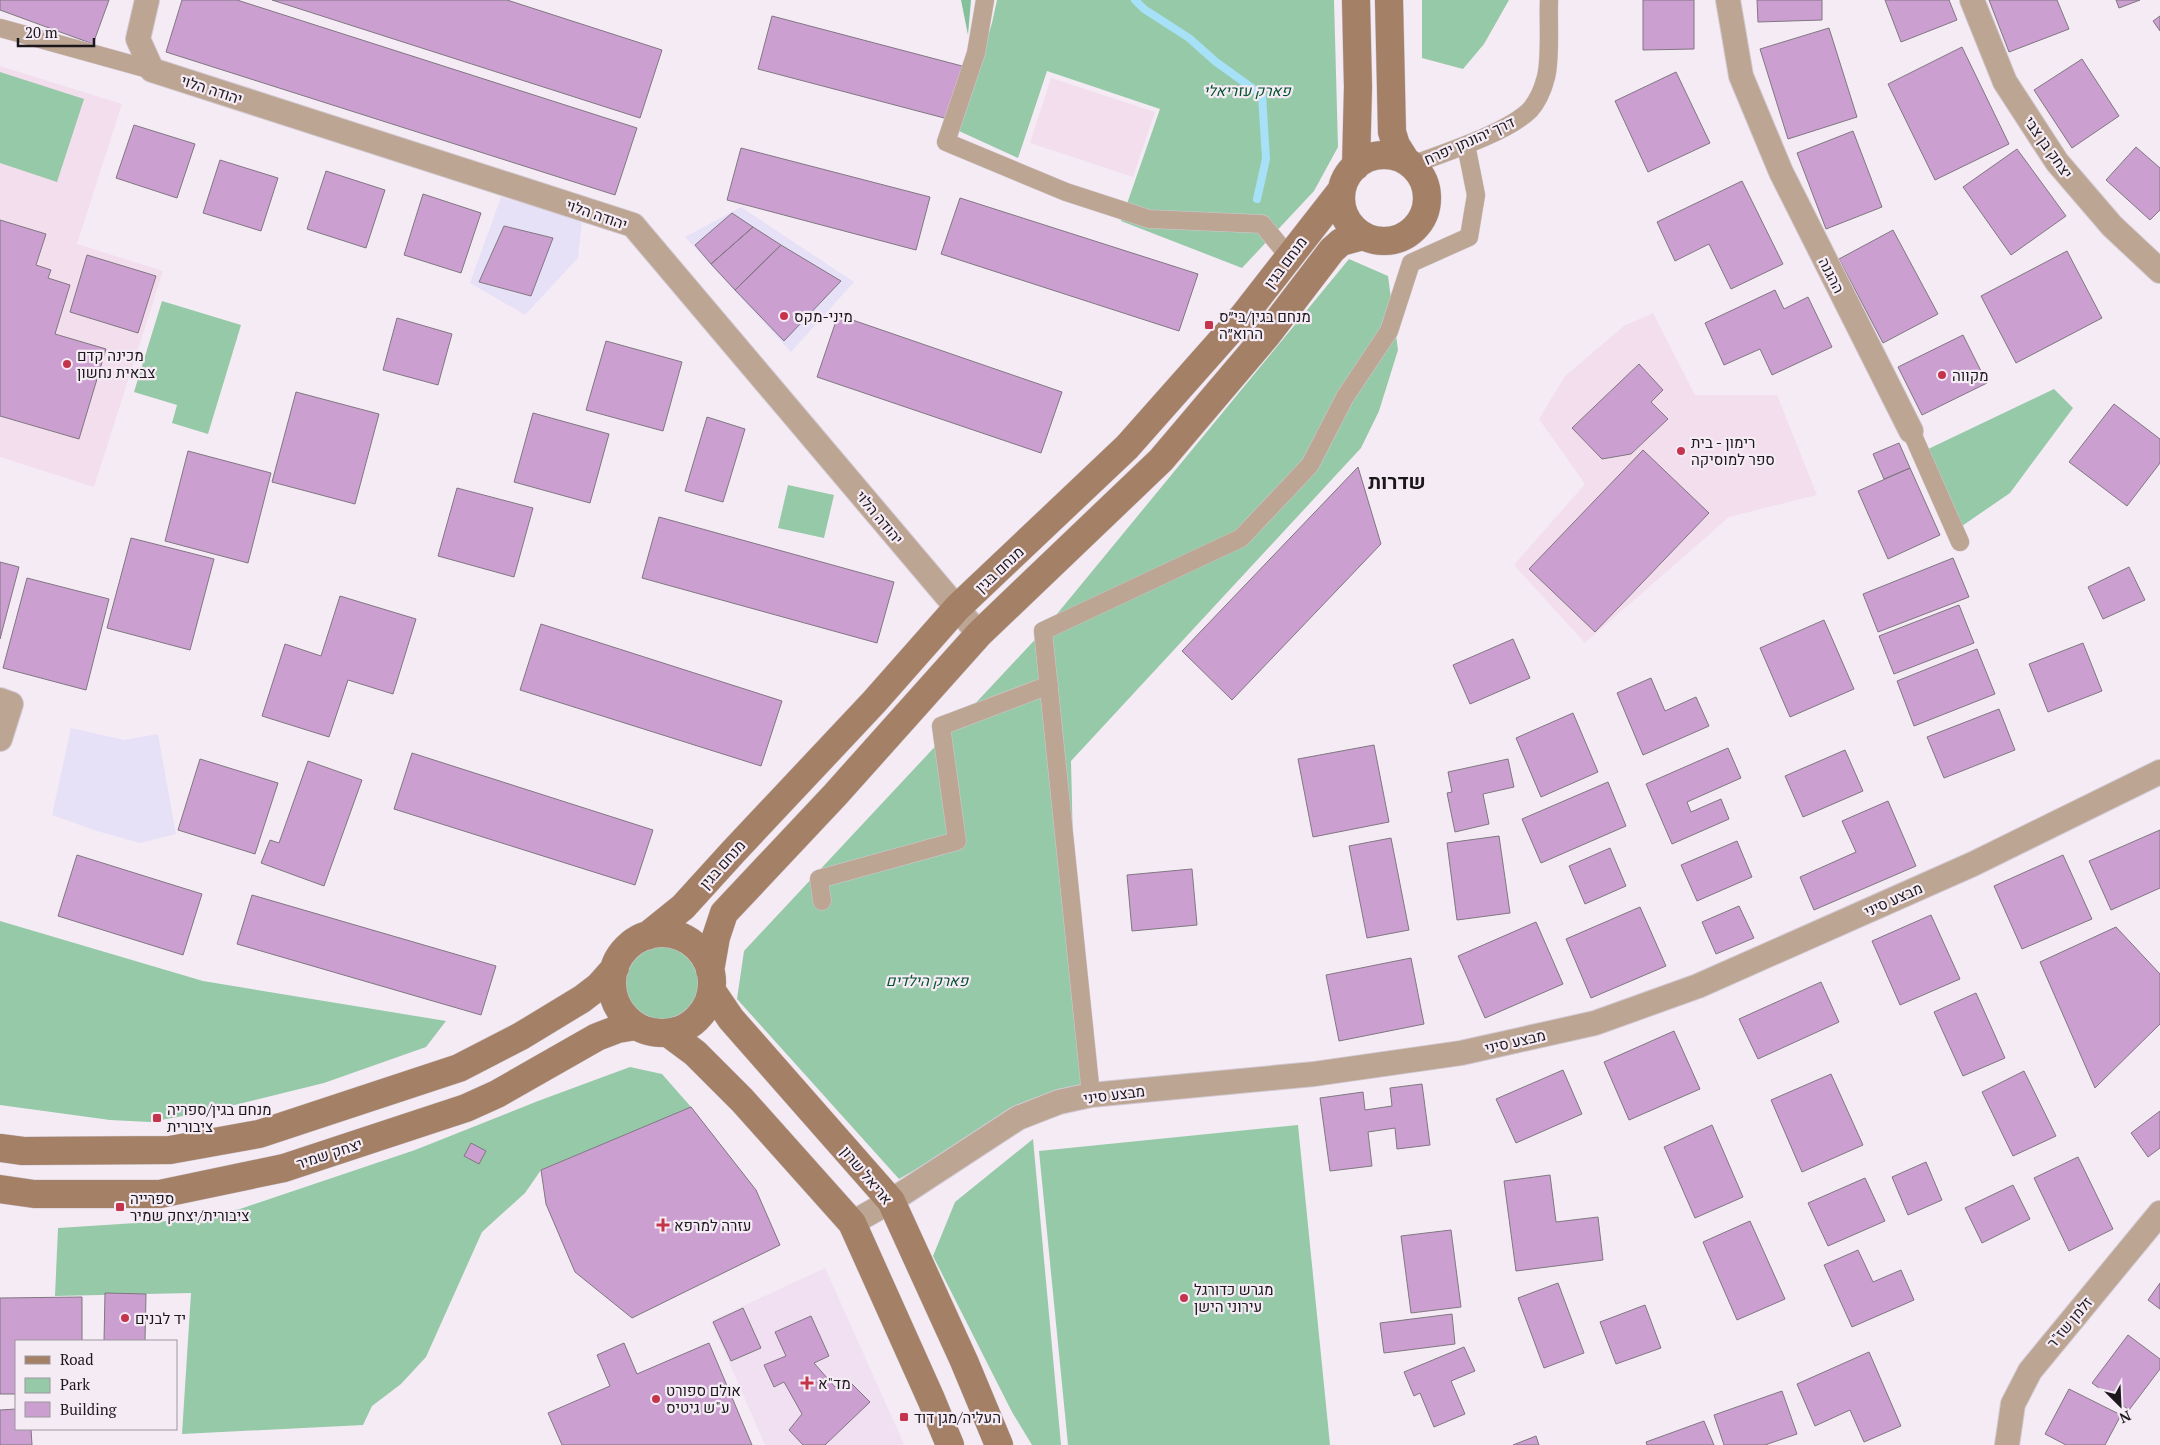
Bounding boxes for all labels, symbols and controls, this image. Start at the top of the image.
scale bar [18,15,94,47]
text: 20 m [25,22,58,42]
street label: יהודה הלוי [179,70,245,108]
park label: פארק עזריאלי [1203,80,1292,100]
street label: דרך יהונתן יפרח [1421,111,1518,169]
street label: יצחק בן צבי [2020,112,2078,182]
street label: יהודה הלוי [564,194,630,234]
street label: מנחם בגין [1259,232,1311,292]
street label: ההגנה [1815,254,1849,296]
place label: מיני-מקס [794,306,853,326]
place label: מנחם בגין/בי״ס הרוא״ה [1219,306,1311,343]
marker: מיני-מקס [778,310,790,322]
marker: מנחם בגין/בי״ס הרוא״ה [1203,319,1215,331]
place label: מכינה קדם צבאית נחשון [77,345,155,382]
marker: מכינה קדם צבאית נחשון [61,358,73,370]
place label: מקווה [1952,365,1989,385]
marker: מקווה [1936,369,1948,381]
place label: רימון - בית ספר למוסיקה [1691,432,1775,469]
marker: רימון - בית ספר למוסיקה [1675,445,1687,457]
district label: שדרות [1368,468,1426,495]
street label: יהודה הלוי [852,486,908,548]
street label: מנחם בגין [970,541,1028,597]
street label: מנחם בגין [695,835,749,893]
street label: מבצע סיני [1861,877,1925,921]
park label: פארק הילדים [886,970,970,990]
street label: מבצע סיני [1483,1024,1547,1058]
street label: מבצע סיני [1082,1080,1146,1108]
place label: מנחם בגין/ספריה ציבורית [167,1099,272,1136]
marker: מנחם בגין/ספריה ציבורית [151,1112,163,1124]
street label: יצחק שמיר [294,1133,364,1173]
street label: אריאל שרון [837,1142,897,1208]
place label: ספרייה ציבורית/יצחק שמיר [130,1188,250,1225]
marker: ספרייה ציבורית/יצחק שמיר [114,1201,126,1213]
place label: עזרה למרפא [674,1215,751,1235]
marker: עזרה למרפא [656,1218,670,1232]
place label: מגרש כדורגל עירוני הישן [1194,1279,1273,1316]
marker: מגרש כדורגל עירוני הישן [1178,1292,1190,1304]
street label: זלמן שז"ר [2042,1292,2096,1352]
place label: יד לבנים [135,1308,186,1328]
marker: יד לבנים [119,1312,131,1324]
legend [15,1340,178,1430]
text: Road [60,1349,93,1369]
place label: מד"א [818,1373,851,1393]
text: Park [60,1374,90,1394]
marker: מד"א [800,1376,814,1390]
place label: אולם ספורט ע"ש גיטיס [666,1380,741,1417]
north arrow [2095,1380,2145,1430]
marker: אולם ספורט ע"ש גיטיס [650,1393,662,1405]
text: Building [60,1399,118,1419]
text: N [2116,1406,2134,1428]
place label: העליה/מגן דוד [914,1407,1001,1427]
marker: העליה/מגן דוד [898,1411,910,1423]

